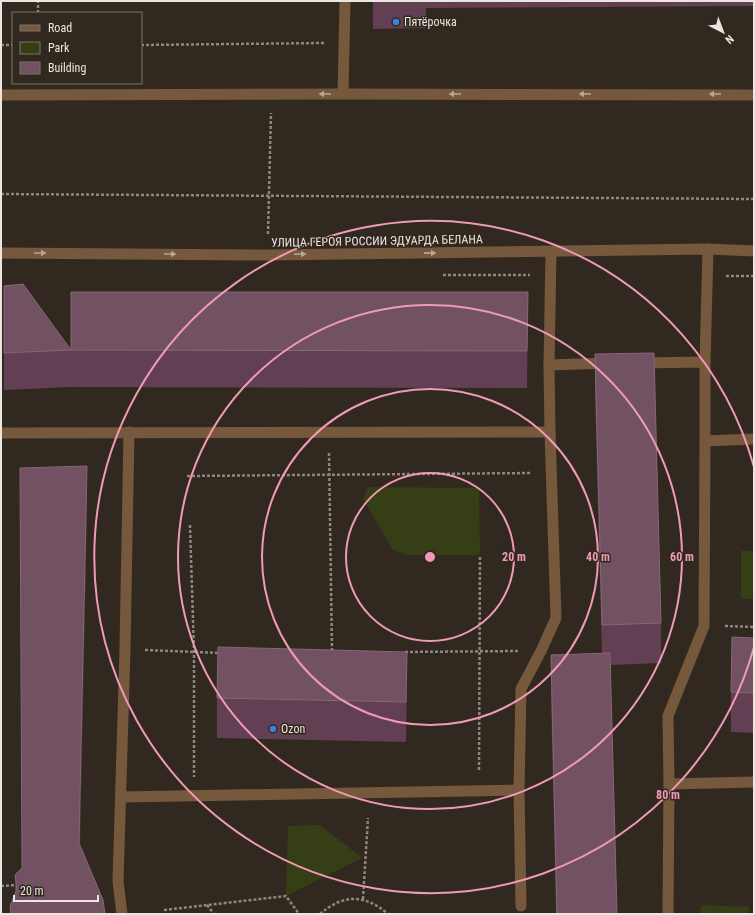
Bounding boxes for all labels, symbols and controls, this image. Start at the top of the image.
legend [12,12,142,84]
north arrow [703,12,743,52]
place label: Пятёрочка [404,15,457,29]
marker: Пятёрочка [391,17,401,27]
text: Road [48,21,72,35]
text: N [722,32,736,46]
text: Park [48,41,70,55]
text: Building [48,61,86,75]
one-way arrow [318,91,331,97]
one-way arrow [448,91,461,97]
one-way arrow [578,91,591,97]
one-way arrow [708,91,721,97]
street label: УЛИЦА ГЕРОЯ РОССИИ ЭДУАРДА БЕЛАНА [271,232,483,250]
one-way arrow [34,250,47,256]
one-way arrow [424,250,437,256]
one-way arrow [164,251,177,257]
one-way arrow [294,251,307,257]
centre of rings [423,550,437,564]
text: 20 m [502,550,526,564]
text: 40 m [586,550,610,564]
text: 60 m [670,550,694,564]
place label: Ozon [281,722,305,736]
marker: Ozon [268,724,278,734]
text: 80 m [656,788,680,802]
scale bar [14,877,98,903]
text: 20 m [20,884,44,898]

